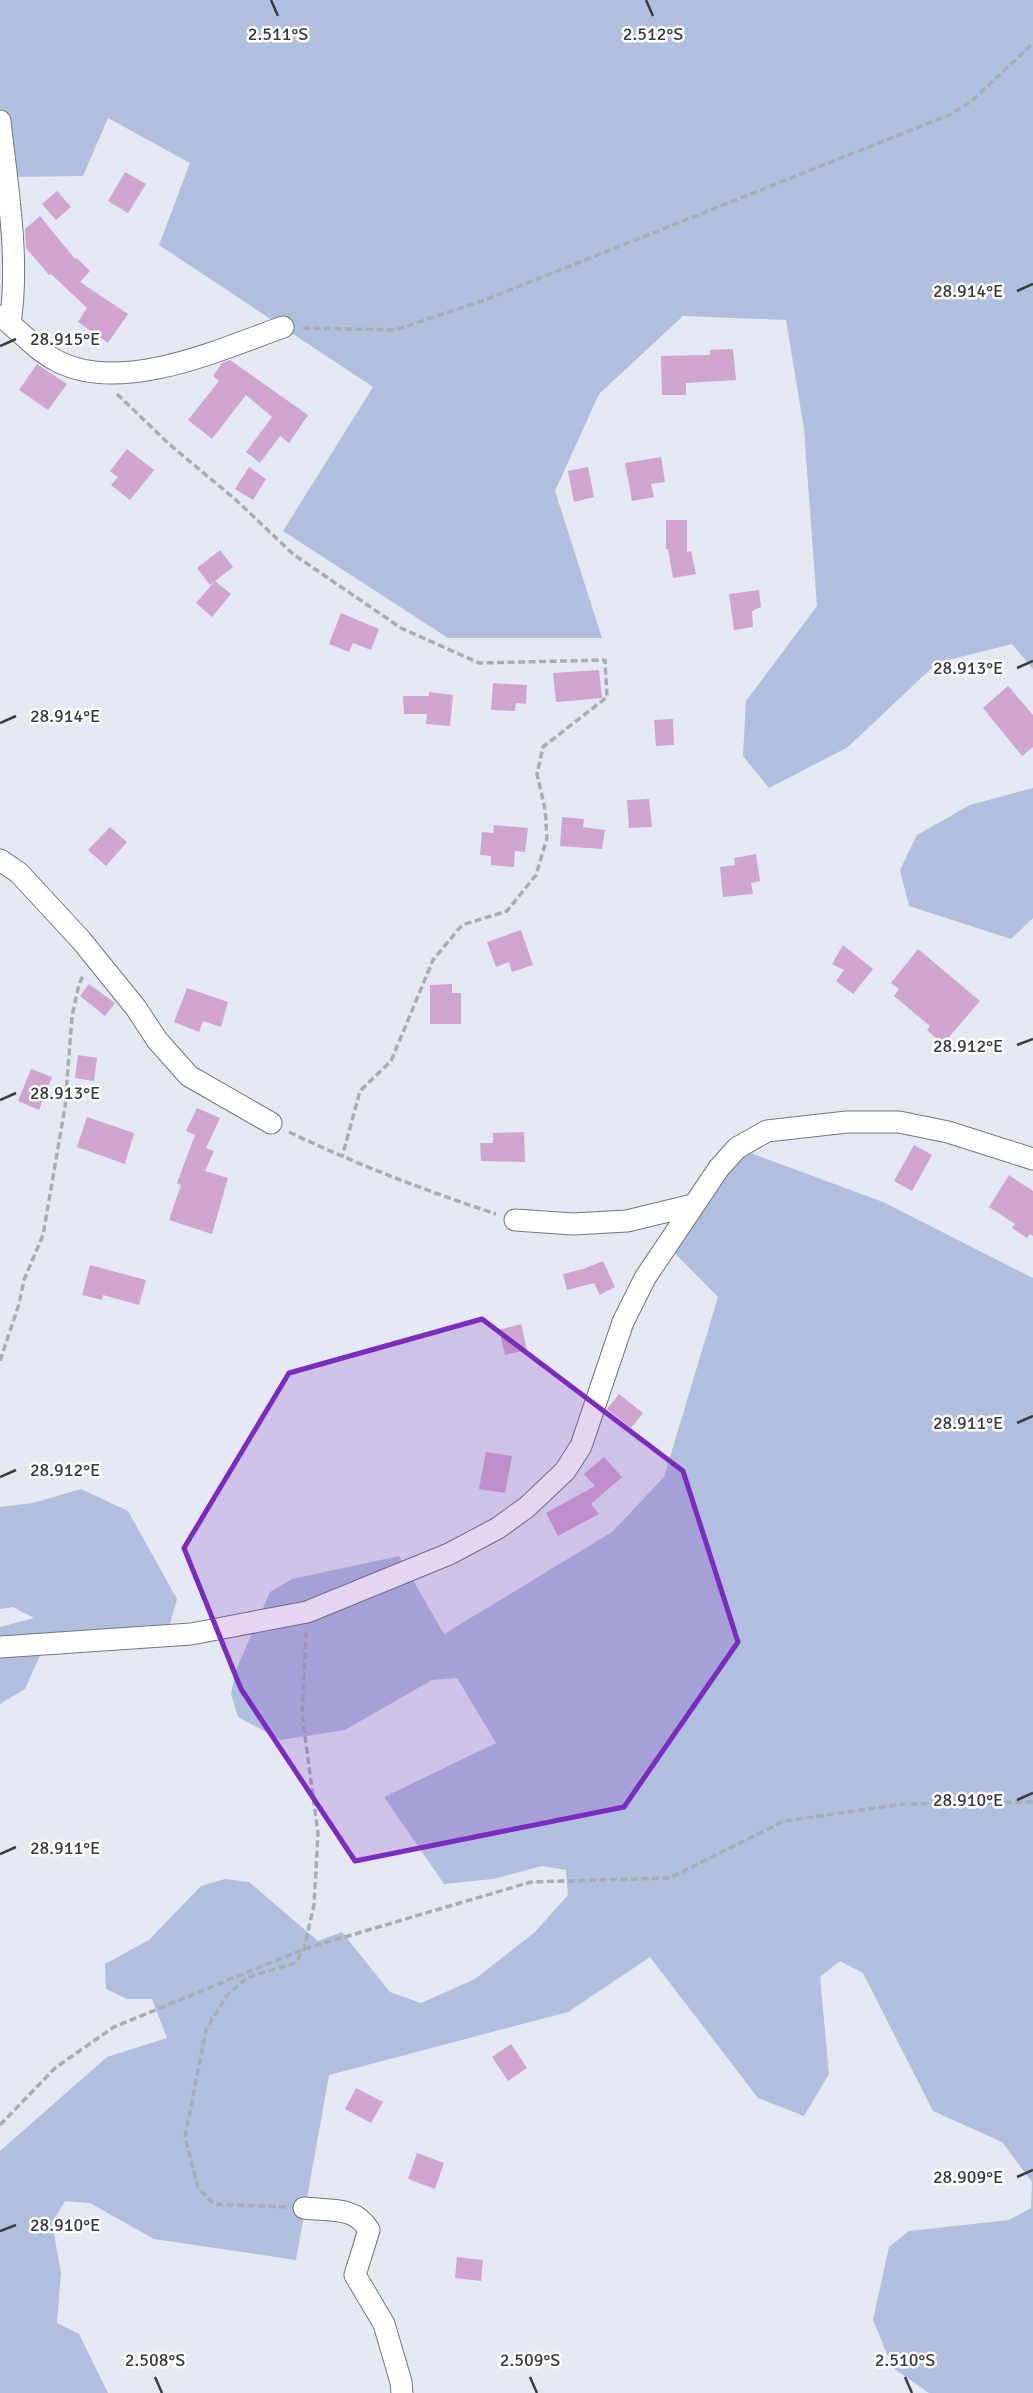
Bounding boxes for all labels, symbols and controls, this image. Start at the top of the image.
text: 2.511°S [248,23,308,45]
text: 2.512°S [623,23,683,45]
text: 28.914°E [933,280,1003,302]
text: 28.915°E [30,328,100,350]
text: 28.913°E [933,657,1003,679]
text: 28.914°E [30,705,100,727]
text: 28.912°E [933,1035,1003,1057]
text: 28.913°E [30,1082,100,1104]
text: 28.911°E [933,1412,1003,1434]
text: 28.912°E [30,1459,100,1481]
text: 28.910°E [933,1789,1003,1811]
text: 28.911°E [30,1837,100,1859]
text: 28.909°E [933,2166,1003,2188]
text: 28.910°E [30,2214,100,2236]
text: 2.508°S [125,2349,185,2371]
text: 2.509°S [500,2349,560,2371]
text: 2.510°S [875,2349,935,2371]

